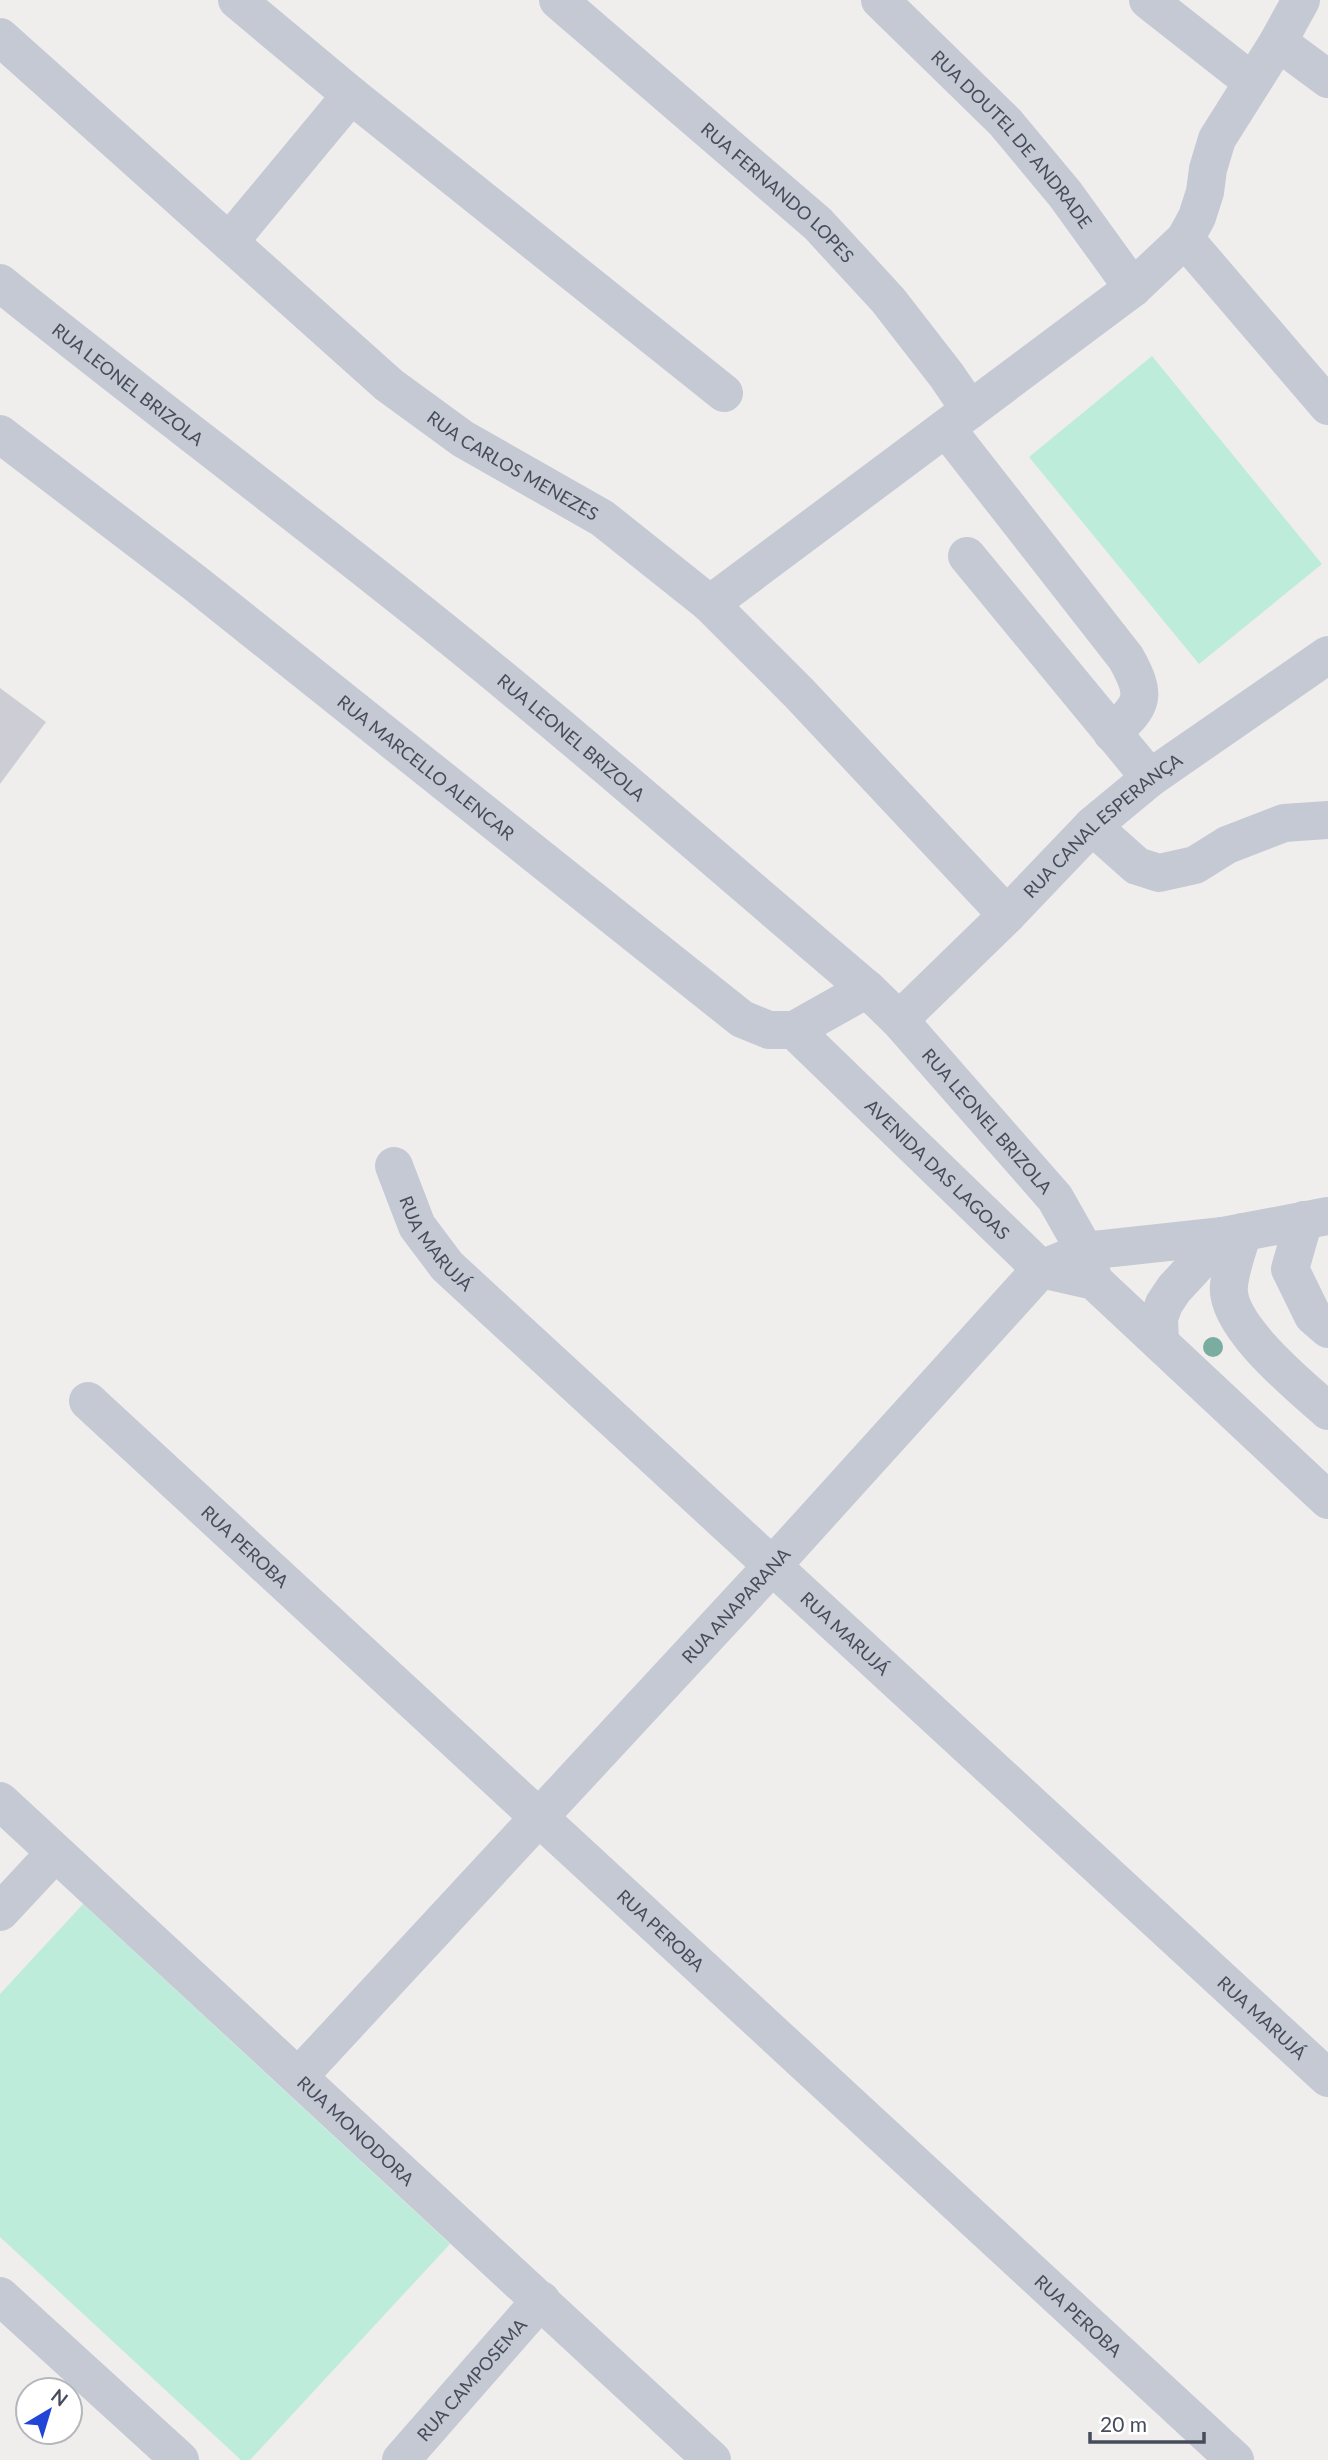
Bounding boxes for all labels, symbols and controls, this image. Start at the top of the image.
street label: RUA DOUTEL DE ANDRADE [927,45,1097,232]
street label: RUA FERNANDO LOPES [697,117,859,267]
street label: RUA LEONEL BRIZOLA [48,318,209,450]
street label: RUA CARLOS MENEZES [423,406,603,525]
street label: RUA LEONEL BRIZOLA [493,669,650,806]
street label: RUA MARCELLO ALENCAR [333,690,520,845]
street label: RUA CANAL ESPERANÇA [1018,748,1187,902]
street label: RUA LEONEL BRIZOLA [918,1044,1058,1199]
street label: AVENIDA DAS LAGOAS [861,1094,1014,1244]
street label: RUA MARUJÁ [395,1192,478,1296]
street label: RUA PEROBA [197,1500,294,1592]
street label: RUA ANAPARANA [677,1542,795,1668]
street label: RUA MARUJÁ [796,1587,895,1680]
street label: RUA PEROBA [613,1884,710,1976]
street label: RUA MARUJÁ [1213,1971,1312,2064]
street label: RUA MONODORA [293,2071,420,2190]
street label: RUA PEROBA [1030,2270,1127,2362]
street label: RUA CAMPOSEMA [412,2313,532,2445]
north arrow [14,2376,84,2446]
text: N [47,2384,73,2411]
scale bar [1090,2400,1204,2444]
text: 20 m [1100,2411,1147,2436]

